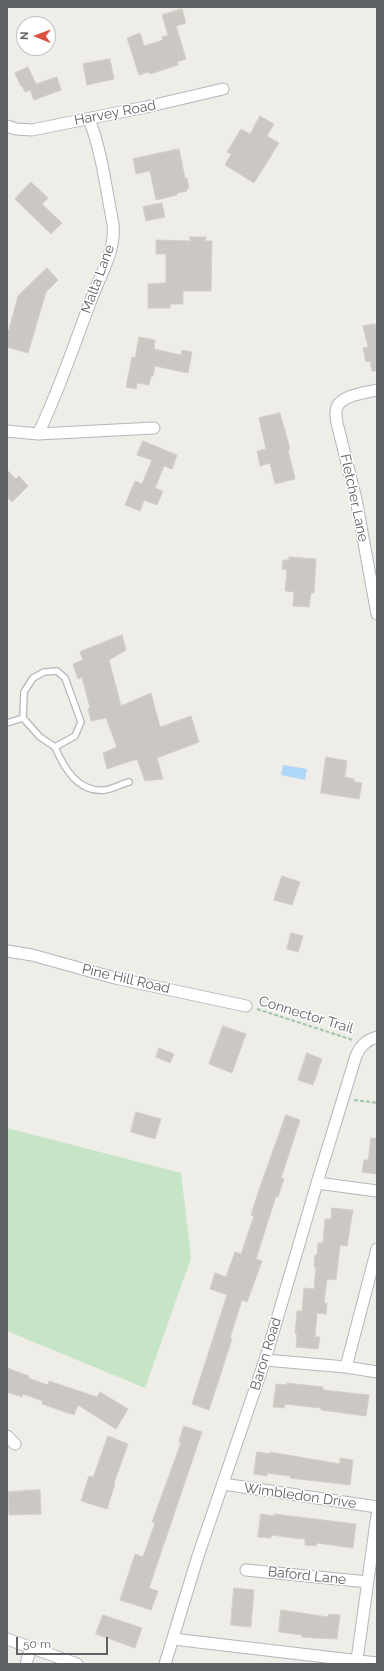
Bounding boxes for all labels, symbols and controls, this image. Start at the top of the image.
north arrow [16,16,56,56]
text: N [18,31,31,40]
street label: Harvey Road [73,97,157,129]
street label: Malta Lane [78,242,118,316]
street label: Fletcher Lane [336,452,372,544]
street label: Pine Hill Road [80,961,172,997]
street label: Connector Trail [257,993,355,1037]
street label: Baron Road [247,1316,285,1392]
street label: Wimbledon Drive [243,1480,357,1512]
street label: Baford Lane [267,1564,347,1588]
scale bar [18,1629,110,1655]
text: 50 m [23,1637,51,1651]

